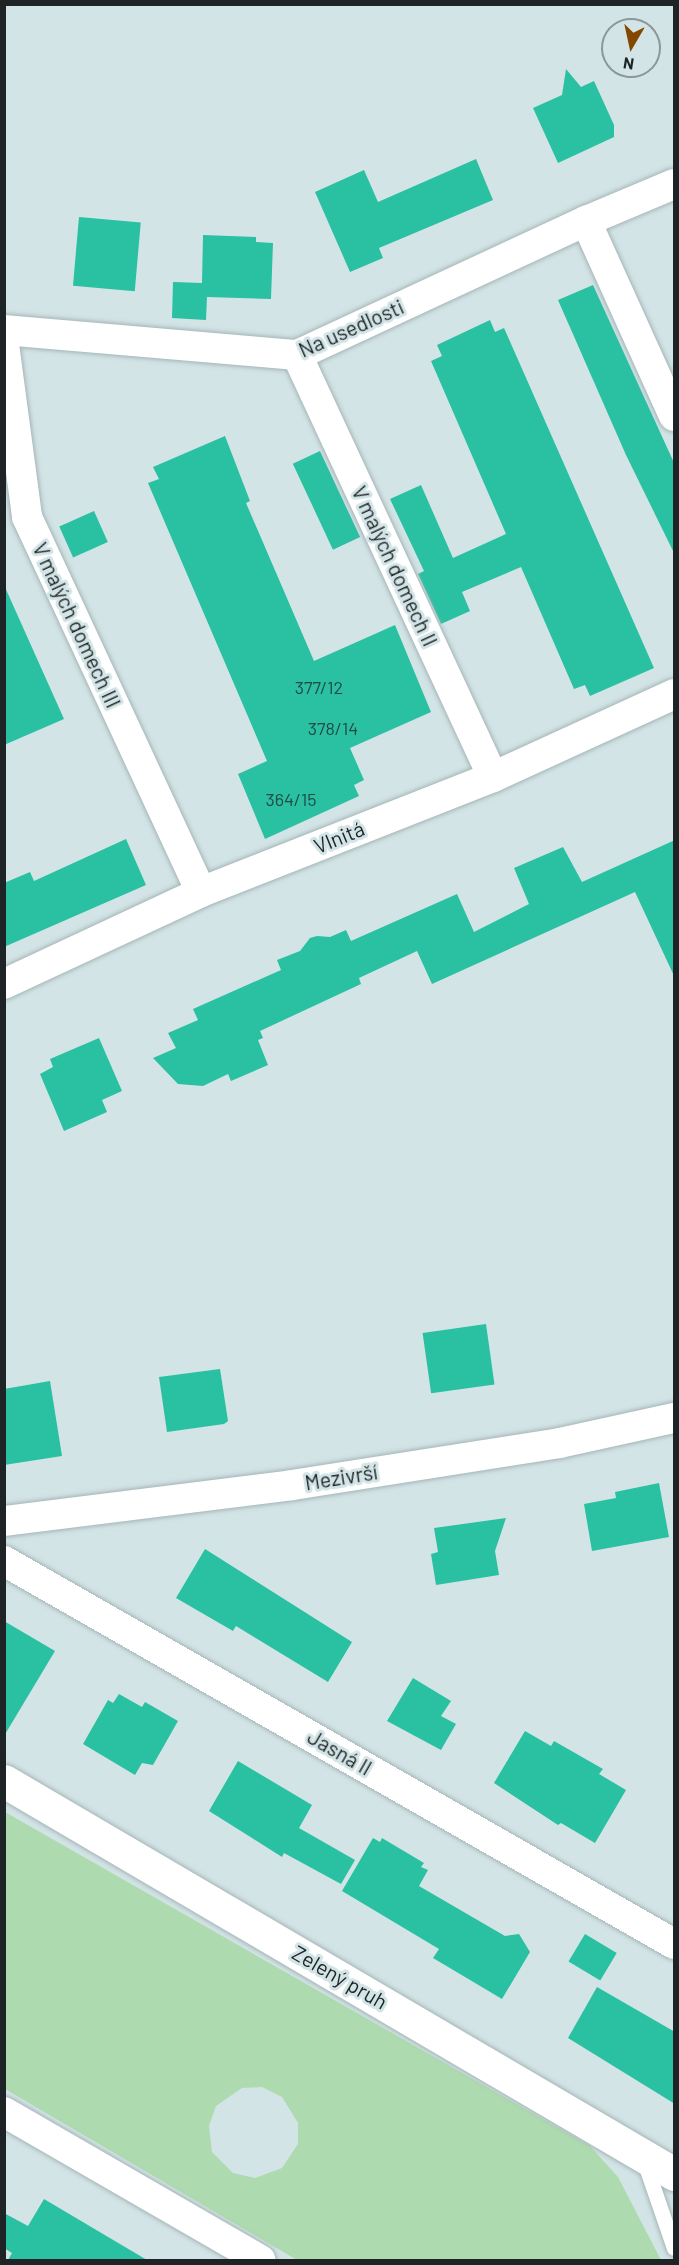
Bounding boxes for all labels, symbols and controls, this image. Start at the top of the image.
north arrow [601,18,661,78]
text: N [622,54,635,75]
street label: Na usedlosti [294,294,408,362]
street label: V malých domech II [347,482,443,650]
street label: V malých domech III [28,538,126,712]
house number: 377/12 [295,676,343,698]
house number: 378/14 [308,717,358,739]
house number: 364/15 [265,788,317,810]
street label: Vlnitá [310,816,368,858]
street label: Mezivrší [303,1459,379,1495]
street label: Jasná II [303,1724,377,1780]
street label: Zelený pruh [288,1940,392,2014]

